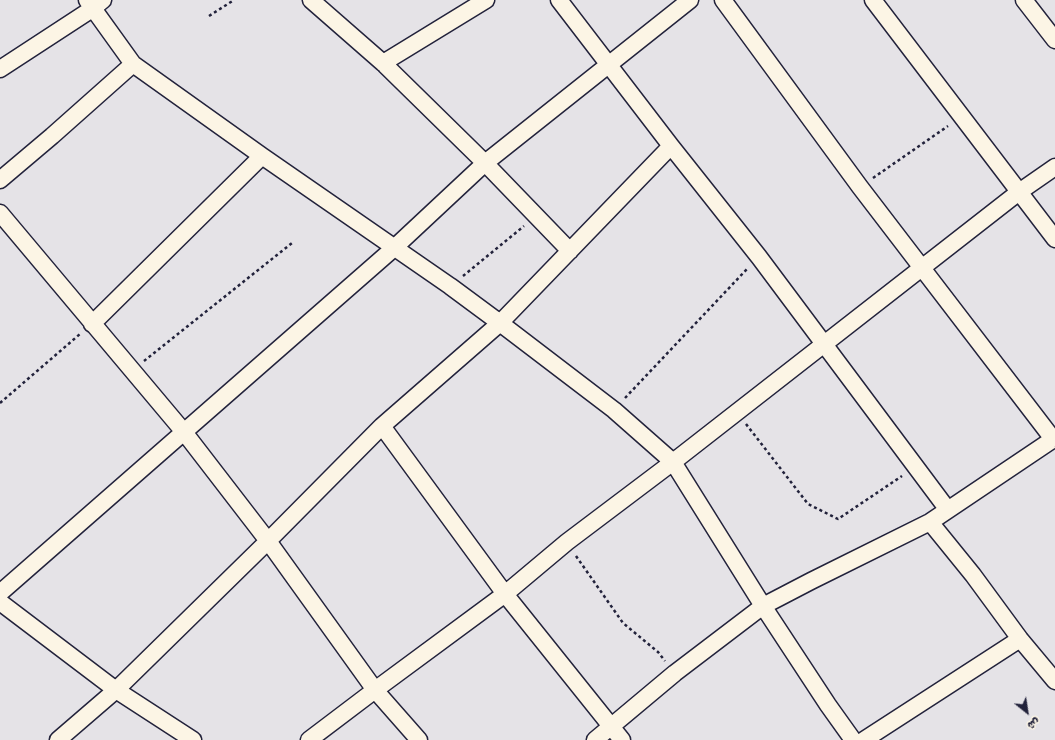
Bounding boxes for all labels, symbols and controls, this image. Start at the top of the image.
north arrow [1007,692,1047,732]
text: ش [1025,714,1041,731]

